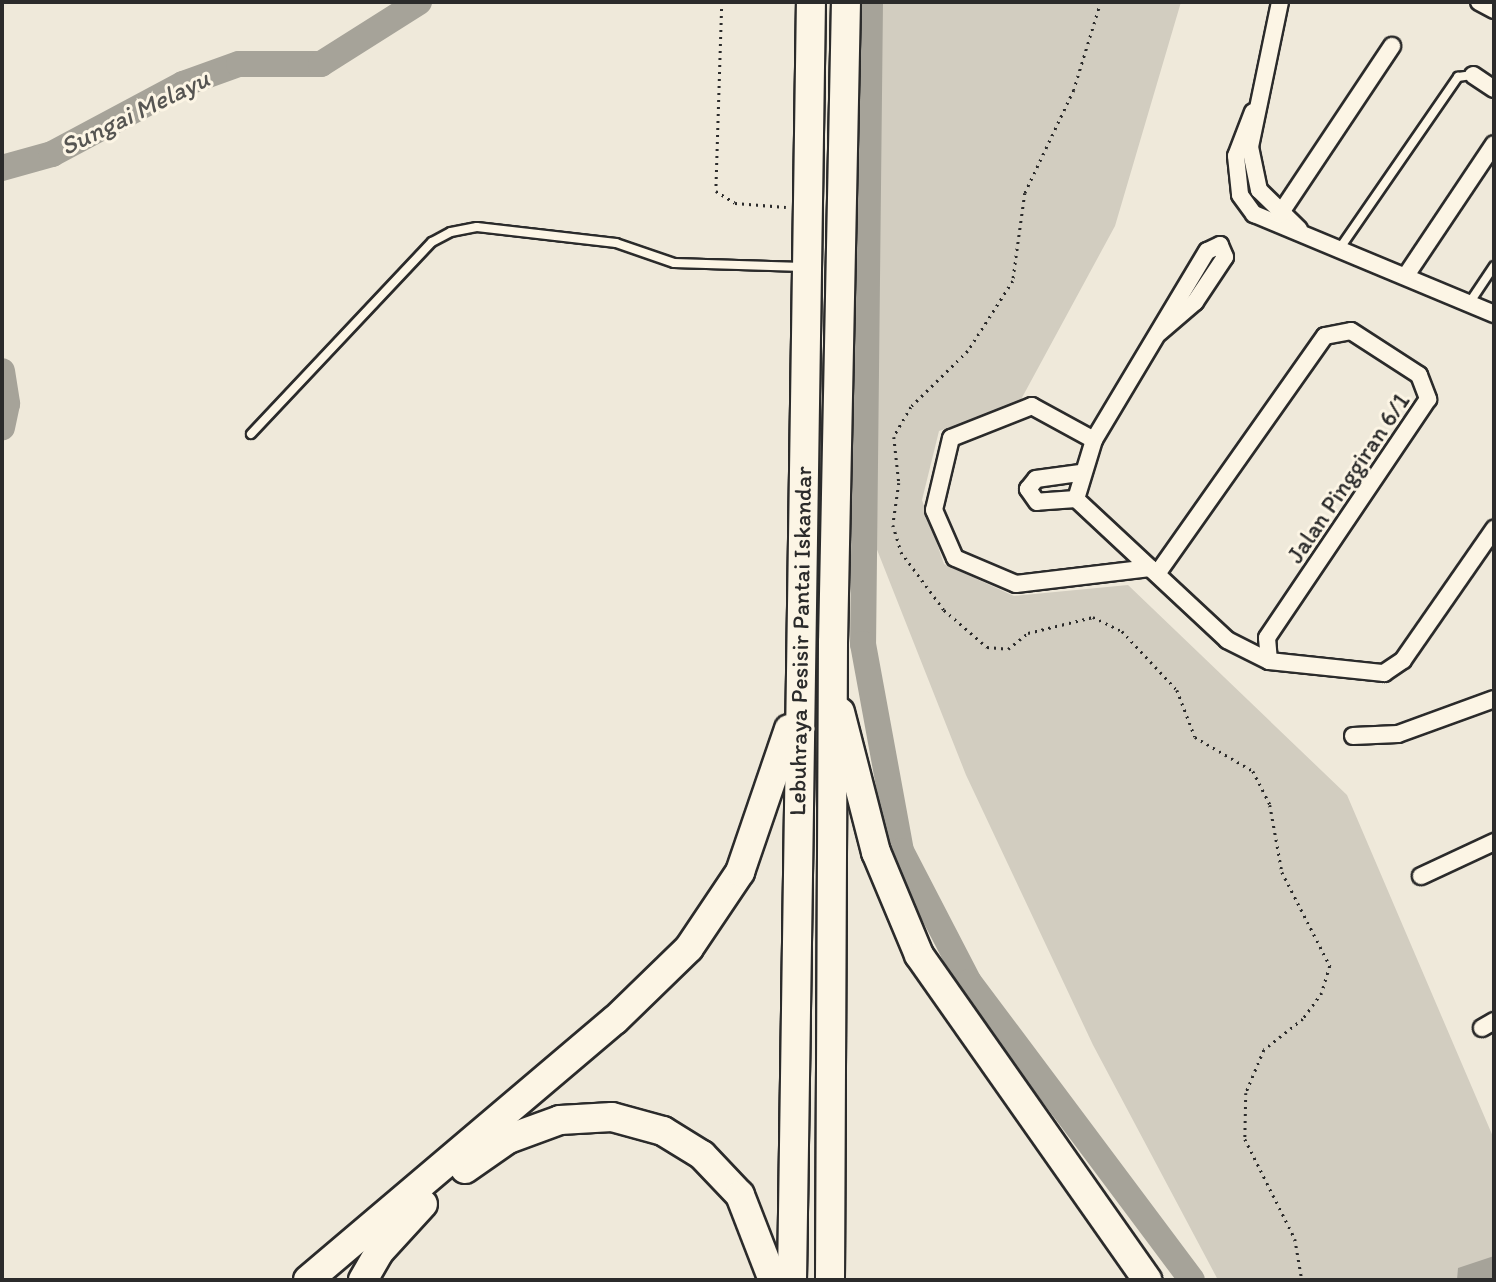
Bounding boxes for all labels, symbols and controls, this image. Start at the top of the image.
water label: Sungai Melayu [55,64,215,162]
street label: Jalan Pinggiran 6/1 [1281,388,1415,568]
street label: Lebuhraya Pesisir Pantai Iskandar [783,466,817,816]

